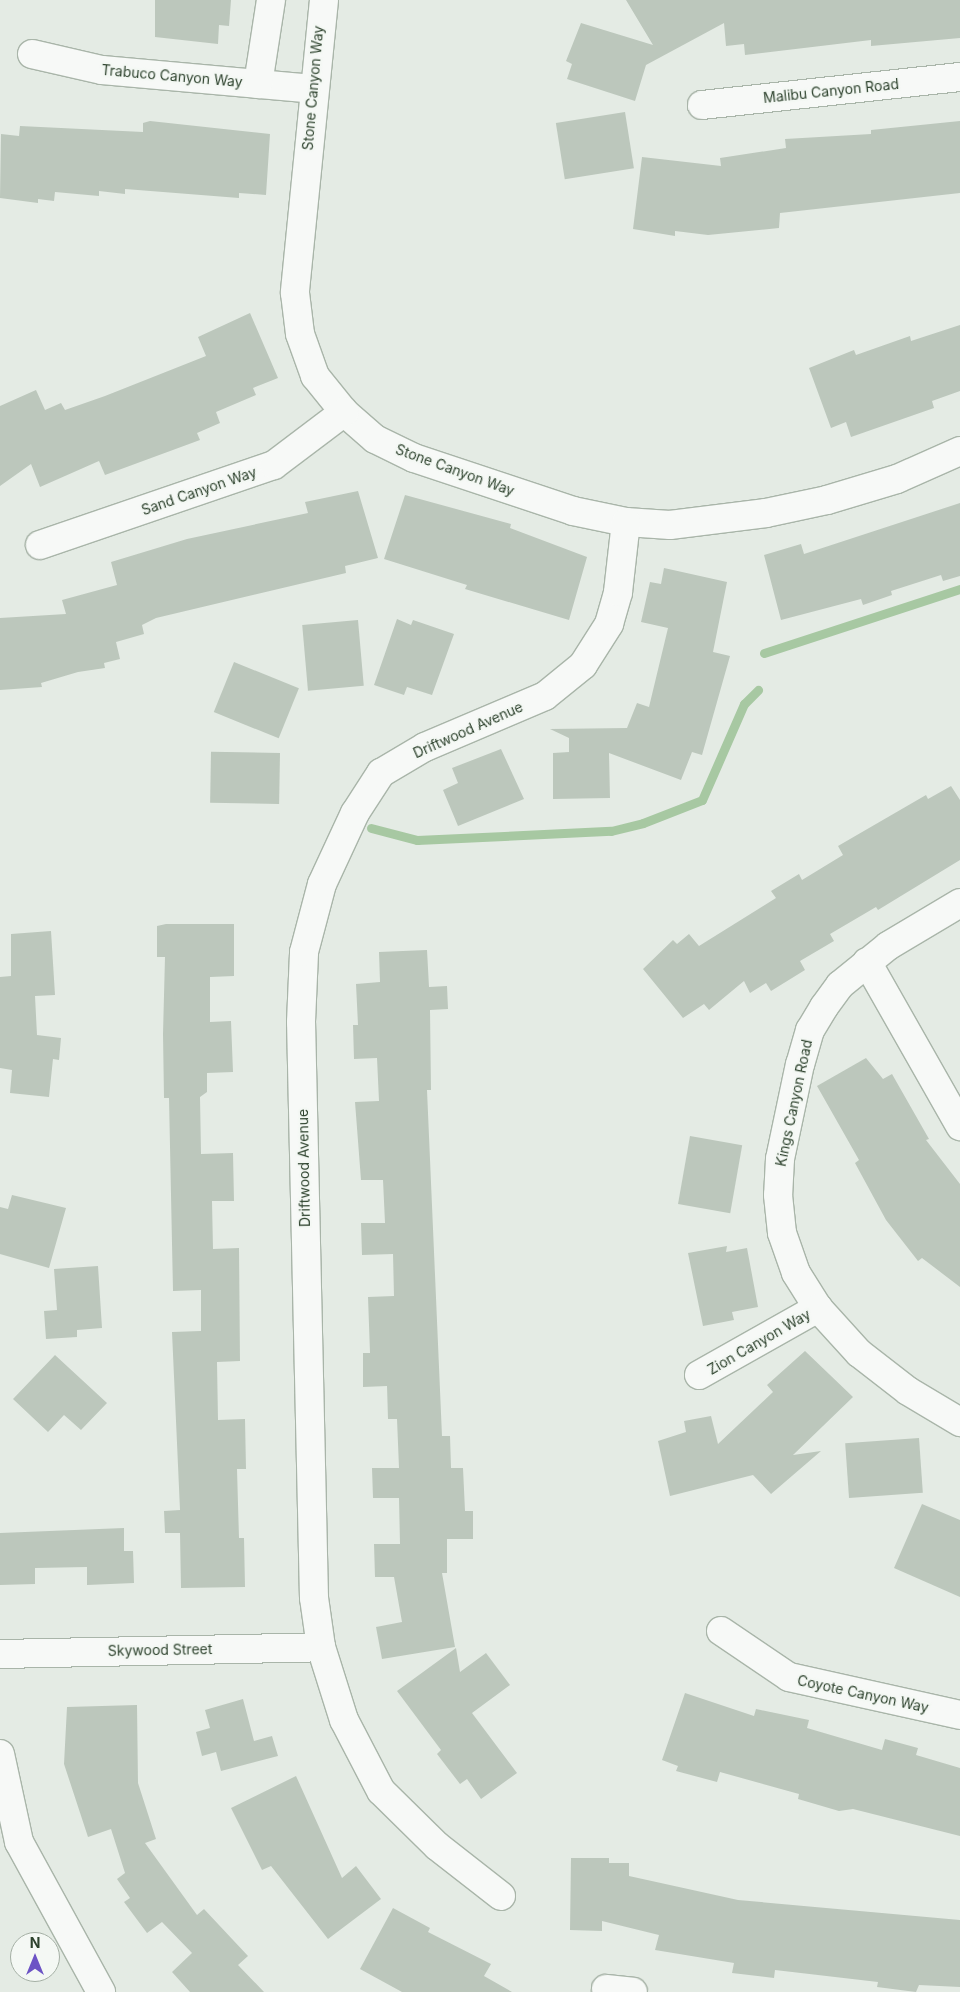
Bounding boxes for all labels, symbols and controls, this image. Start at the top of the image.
street label: Stone Canyon Way [299,25,327,151]
street label: Trabuco Canyon Way [101,61,243,91]
street label: Malibu Canyon Road [762,76,900,106]
street label: Stone Canyon Way [393,441,517,499]
street label: Sand Canyon Way [139,463,259,519]
street label: Driftwood Avenue [411,698,525,762]
street label: Kings Canyon Road [772,1038,816,1168]
street label: Driftwood Avenue [295,1109,313,1227]
street label: Zion Canyon Way [705,1306,813,1378]
street label: Skywood Street [108,1641,212,1659]
street label: Coyote Canyon Way [796,1672,930,1716]
north arrow [10,1932,60,1982]
text: N [30,1934,40,1951]

